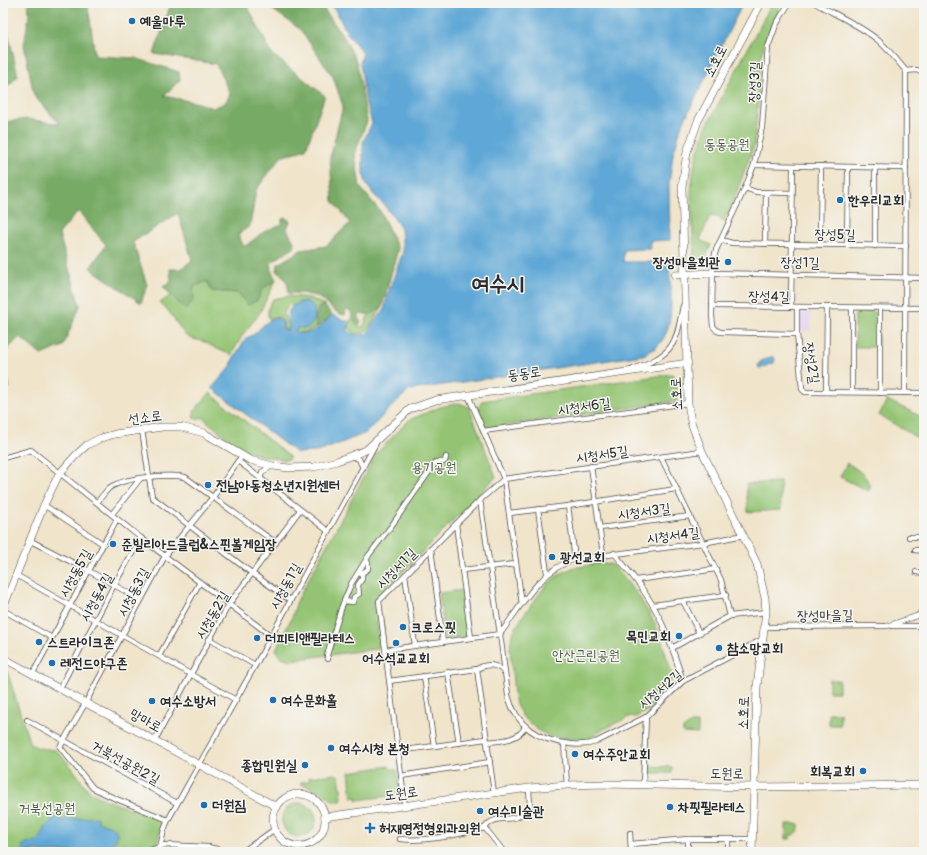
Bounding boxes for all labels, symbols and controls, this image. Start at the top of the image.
place label: 예울마루 [140,13,186,30]
marker: 예울마루 [127,16,137,26]
street label: 소호로 [700,42,731,80]
street label: 장성3길 [745,60,764,103]
park label: 동동공원 [704,136,750,153]
place label: 한우리교회 [847,192,904,209]
marker: 한우리교회 [835,195,845,205]
street label: 장성5길 [814,226,857,243]
place label: 장성마을회관 [652,254,721,271]
street label: 장성1길 [780,254,821,271]
marker: 장성마을회관 [723,257,733,267]
district label: 여수시 [471,270,525,298]
street label: 장성4길 [748,288,791,305]
street label: 장성2길 [800,341,823,386]
street label: 동동로 [506,363,542,384]
street label: 소호로 [667,377,686,411]
street label: 시청서6길 [557,394,612,419]
street label: 선소로 [127,407,163,428]
street label: 시청서5길 [575,442,630,467]
park label: 용기공원 [411,459,457,476]
place label: 전남아동청소년지원센터 [216,477,340,494]
marker: 전남아동청소년지원센터 [203,480,213,490]
street label: 시청서3길 [617,500,672,523]
street label: 시청서4길 [646,524,701,547]
place label: 준빌리아드클럽&스핀볼게임장 [121,536,277,553]
marker: 준빌리아드클럽&스핀볼게임장 [108,539,118,549]
street label: 시청서1길 [372,544,421,592]
street label: 시청동5길 [55,545,96,600]
place label: 광선교회 [560,549,605,566]
marker: 광선교회 [547,552,557,562]
street label: 시청동1길 [266,559,305,612]
street label: 시청동3길 [114,564,154,620]
street label: 시청동4길 [76,569,117,625]
street label: 시청동2길 [192,588,234,642]
street label: 장성마을길 [797,606,854,624]
place label: 크로스핏 [411,619,456,636]
marker: 크로스핏 [398,622,408,632]
place label: 목민교회 [626,628,671,645]
place label: 더피티앤필라테스 [265,630,355,647]
marker: 목민교회 [674,631,684,641]
marker: 더피티앤필라테스 [252,633,262,643]
place label: 스트라이크존 [47,634,115,651]
marker: 스트라이크존 [34,637,44,647]
marker: 어수석교교회 [391,638,401,648]
place label: 참소망교회 [727,640,783,657]
marker: 참소망교회 [714,643,724,653]
park label: 안산근린공원 [552,647,620,664]
place label: 어수석교교회 [362,650,430,667]
place label: 레전드야구존 [60,655,128,672]
marker: 레전드야구존 [47,658,57,668]
street label: 시청서2길 [635,665,687,713]
place label: 여수문화홀 [281,692,337,709]
place label: 여수소방서 [160,693,216,710]
marker: 여수문화홀 [268,695,278,705]
marker: 여수소방서 [147,696,157,706]
street label: 소호로 [734,696,753,730]
street label: 망마로 [127,705,165,736]
street label: 거북선공원2길 [89,737,164,789]
place label: 여수시청 본청 [339,740,410,757]
marker: 여수시청 본청 [326,743,336,753]
place label: 여수주안교회 [583,746,651,763]
marker: 여수주안교회 [570,749,580,759]
place label: 종합민원실 [241,757,298,774]
marker: 종합민원실 [300,760,310,770]
place label: 회복교회 [810,763,855,780]
street label: 도원로 [710,765,744,782]
marker: 회복교회 [858,766,868,776]
street label: 도원로 [383,783,419,804]
place label: 더원짐 [212,797,247,814]
place label: 차핏필라테스 [677,799,746,816]
park label: 거북선공원 [19,800,75,817]
marker: 더원짐 [199,800,209,810]
marker: 차핏필라테스 [665,802,675,812]
place label: 여수미술관 [488,803,545,820]
marker: 여수미술관 [475,806,485,816]
place label: 허재영정형외과의원 [379,820,480,837]
marker: 허재영정형외과의원 [364,822,376,834]

